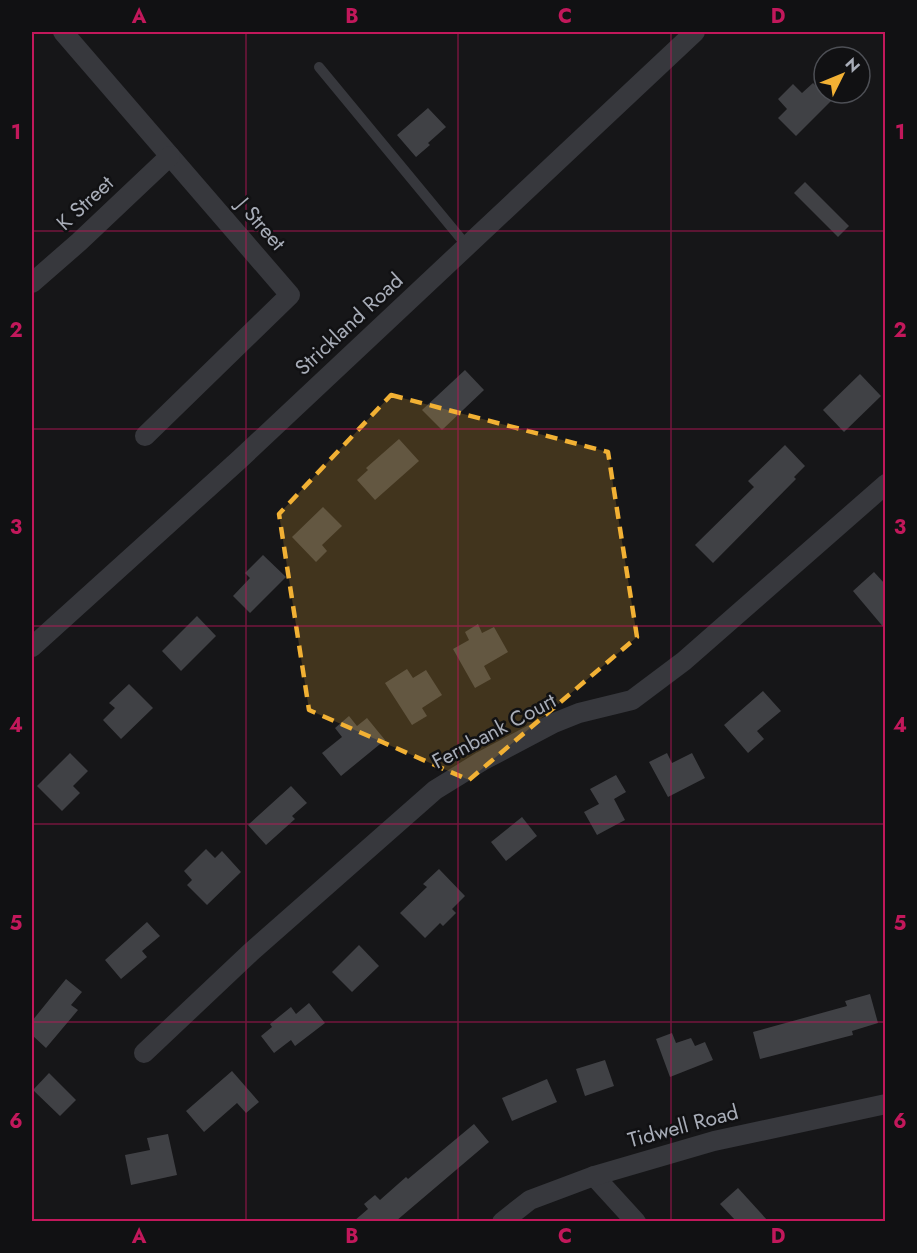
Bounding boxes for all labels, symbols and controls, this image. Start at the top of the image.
text: A [131,2,147,31]
text: B [345,2,359,31]
text: C [558,2,572,31]
text: D [771,2,785,31]
north arrow [812,45,872,105]
text: N [840,53,865,78]
text: 1 [11,118,21,147]
text: 1 [895,118,905,147]
street label: K Street [50,169,120,237]
street label: J Street [228,189,292,257]
street label: Strickland Road [288,266,410,382]
text: 2 [9,316,23,345]
text: 2 [893,316,907,345]
text: 3 [10,513,22,542]
text: 3 [894,513,906,542]
street label: Fernbank Court [427,686,561,776]
text: 4 [9,711,23,740]
text: 4 [893,711,907,740]
text: 5 [10,909,23,938]
text: 5 [894,909,907,938]
street label: Tidwell Road [624,1097,742,1155]
text: 6 [9,1107,23,1136]
text: 6 [893,1107,907,1136]
text: A [131,1222,147,1251]
text: B [345,1222,359,1251]
text: C [558,1222,572,1251]
text: D [771,1222,785,1251]

